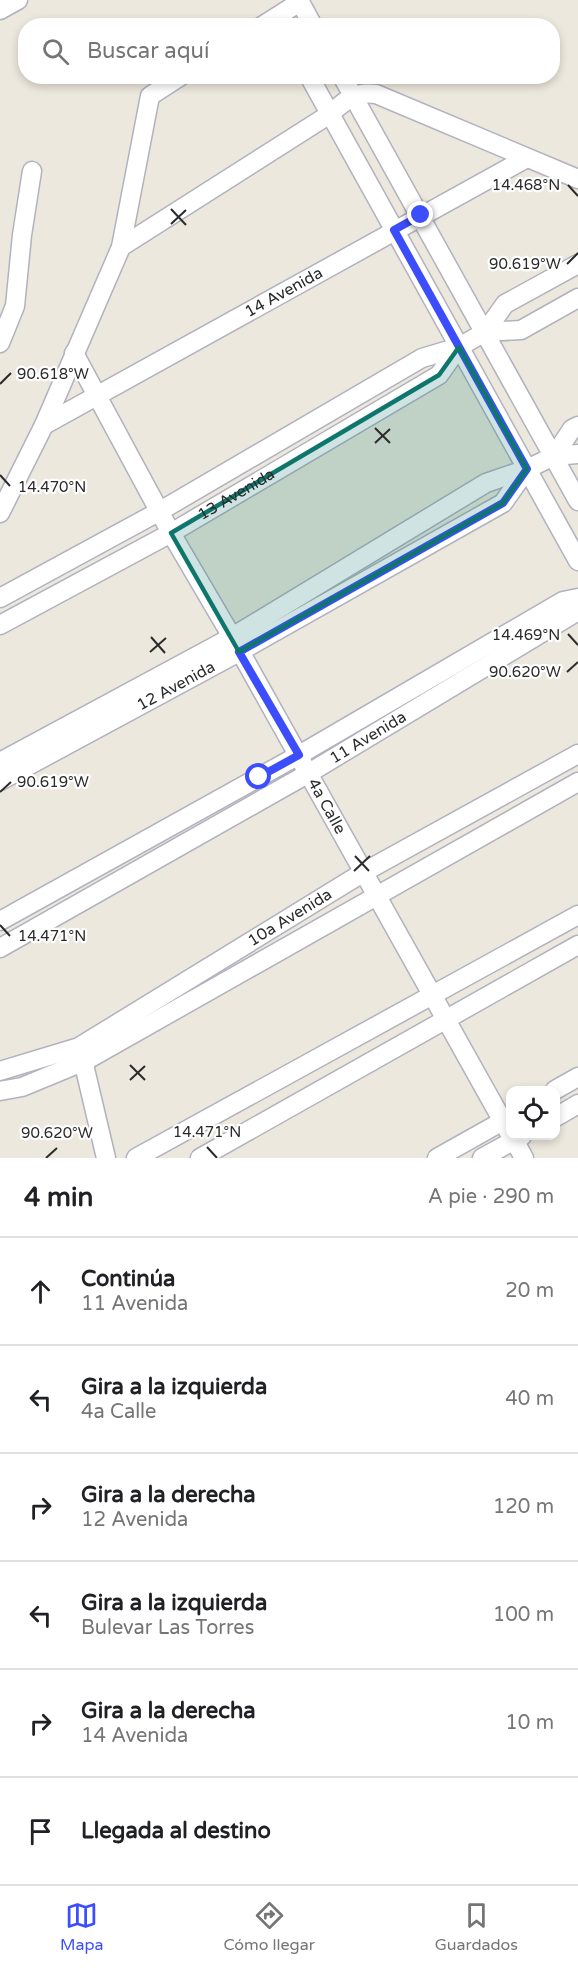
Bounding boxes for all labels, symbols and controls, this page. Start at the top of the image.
search box [18,18,560,84]
icon: search [39,35,72,68]
text: Buscar aquí [87,38,209,64]
text: 14.468°N [492,176,560,194]
route end [407,201,433,227]
text: 90.619°W [489,255,561,273]
street label: 14 Avenida [241,263,326,322]
text: 90.618°W [17,365,89,383]
street label: 13 Avenida [194,464,278,525]
text: 14.470°N [18,478,86,496]
text: 14.469°N [492,626,560,644]
street label: 12 Avenida [133,657,219,715]
text: 90.620°W [489,663,561,681]
street label: 11 Avenida [326,707,410,768]
route start [245,763,271,789]
text: 90.619°W [17,773,89,791]
street label: 4a Calle [303,775,350,838]
street label: 10a Avenida [244,884,336,951]
text: 14.471°N [18,927,86,945]
map controls [506,1086,560,1140]
button: locate [506,1086,560,1140]
text: 14.471°N [173,1123,241,1141]
text: 90.620°W [21,1124,93,1142]
text: 4 min [24,1182,93,1213]
text: A pie · 290 m [428,1185,554,1209]
text: Continúa [81,1266,175,1292]
icon: ahead [24,1275,57,1308]
text: 20 m [505,1279,554,1303]
text: 11 Avenida [81,1292,188,1316]
text: Gira a la izquierda [81,1374,267,1400]
icon: left [24,1383,57,1416]
text: 40 m [505,1387,554,1411]
text: 4a Calle [81,1400,156,1424]
text: Gira a la derecha [81,1482,256,1508]
icon: right [24,1491,57,1524]
text: 120 m [493,1495,554,1519]
text: 12 Avenida [81,1508,188,1532]
text: Gira a la izquierda [81,1590,267,1616]
icon: left [24,1599,57,1632]
text: 100 m [493,1603,554,1627]
text: Bulevar Las Torres [81,1616,254,1640]
text: Gira a la derecha [81,1698,256,1724]
icon: right [24,1707,57,1740]
text: 10 m [505,1711,554,1735]
text: 14 Avenida [81,1724,188,1748]
icon: arrive [24,1815,57,1848]
text: Llegada al destino [81,1818,271,1844]
tab: Mapa [60,1899,103,1955]
tab: Cómo llegar [223,1899,315,1955]
tab: Guardados [435,1899,518,1955]

